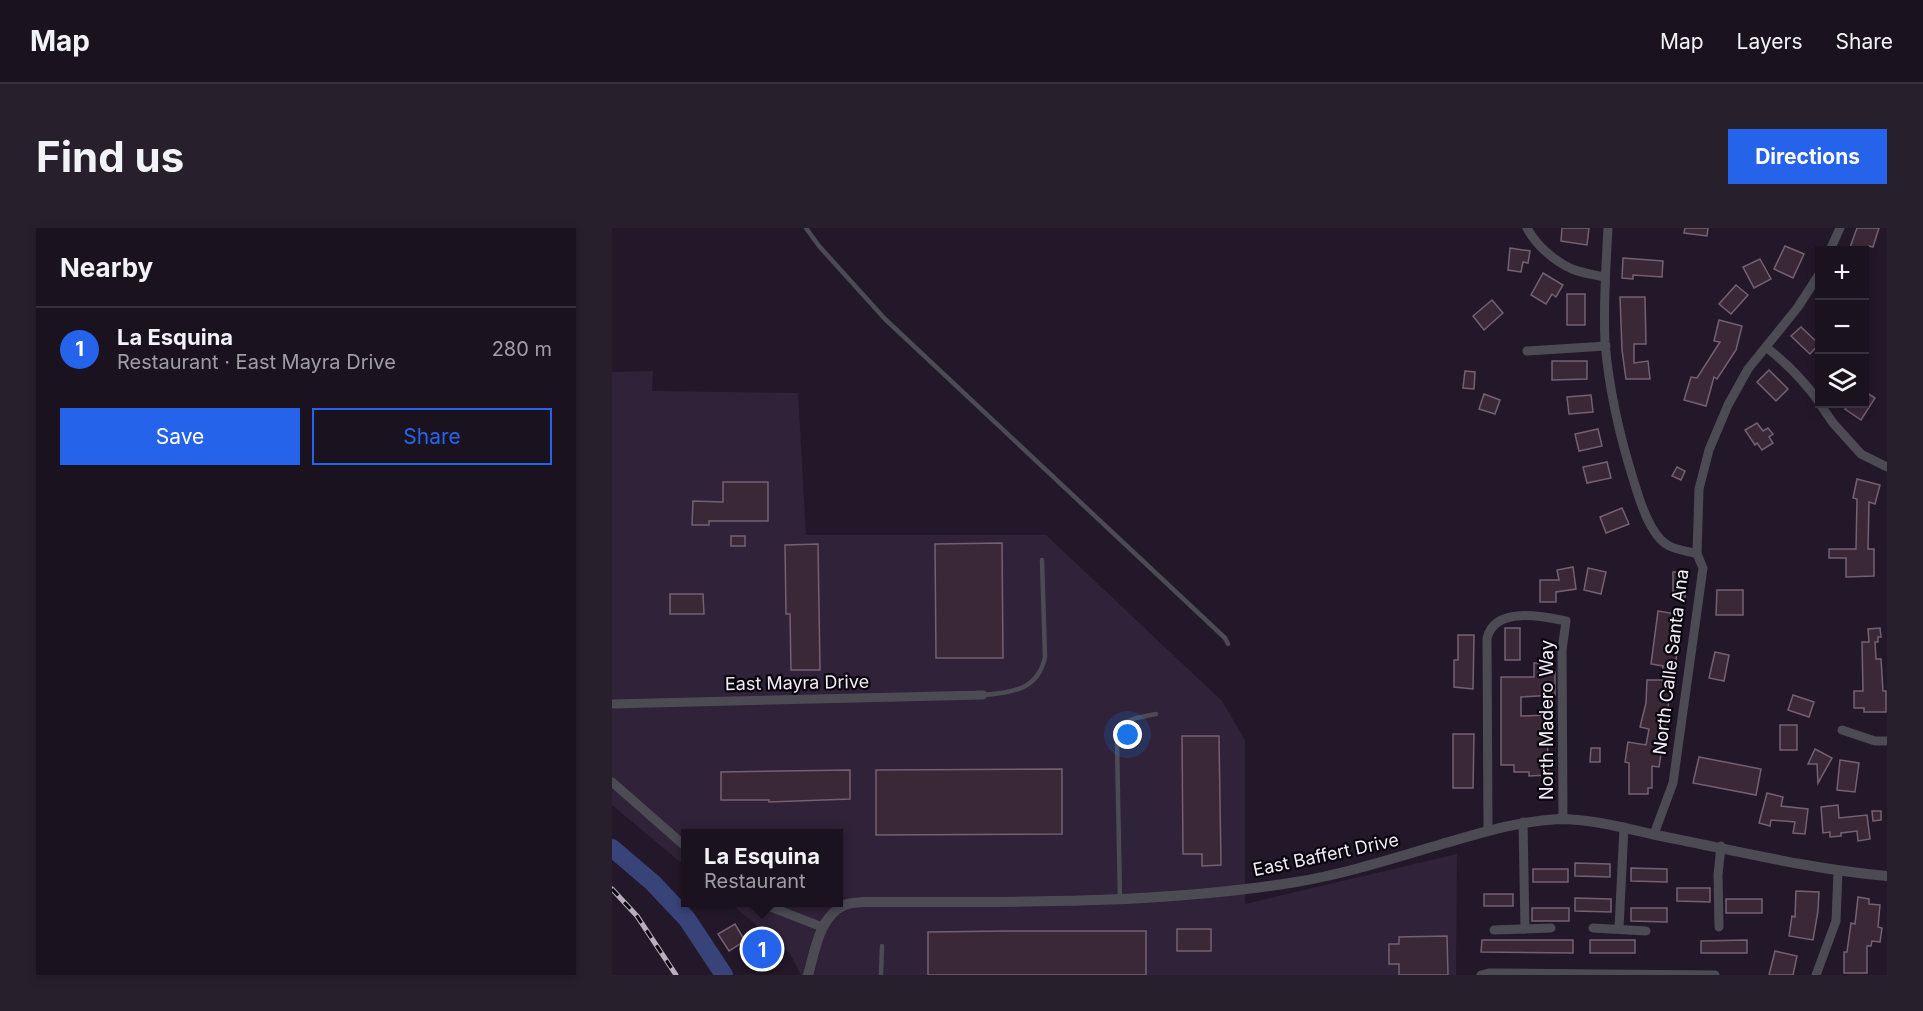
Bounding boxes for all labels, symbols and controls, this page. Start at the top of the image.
text: Map [30,24,90,58]
text: Map [1660,29,1704,54]
text: Layers [1737,29,1803,54]
text: Share [1836,29,1893,54]
button: Directions [1728,129,1887,184]
text: Find us [36,131,184,182]
map controls [1815,246,1869,408]
button: + [1815,246,1869,300]
text: Nearby [60,252,153,283]
button: − [1815,300,1869,354]
text: La Esquina [117,324,233,350]
text: 1 [75,337,84,361]
text: 280 m [492,337,552,361]
text: Restaurant · East Mayra Drive [117,350,396,374]
button: layers [1815,354,1869,408]
button: Save [60,408,300,465]
button: Share [312,408,552,465]
street label: North Calle Santa Ana [1649,568,1692,756]
street label: North Madero Way [1536,640,1557,800]
street label: East Mayra Drive [725,671,869,694]
your location [1113,720,1142,749]
popup [681,829,843,907]
street label: East Baffert Drive [1251,829,1401,880]
text: La Esquina [704,843,820,869]
text: Restaurant [704,869,806,893]
pin: 1 [742,926,782,972]

